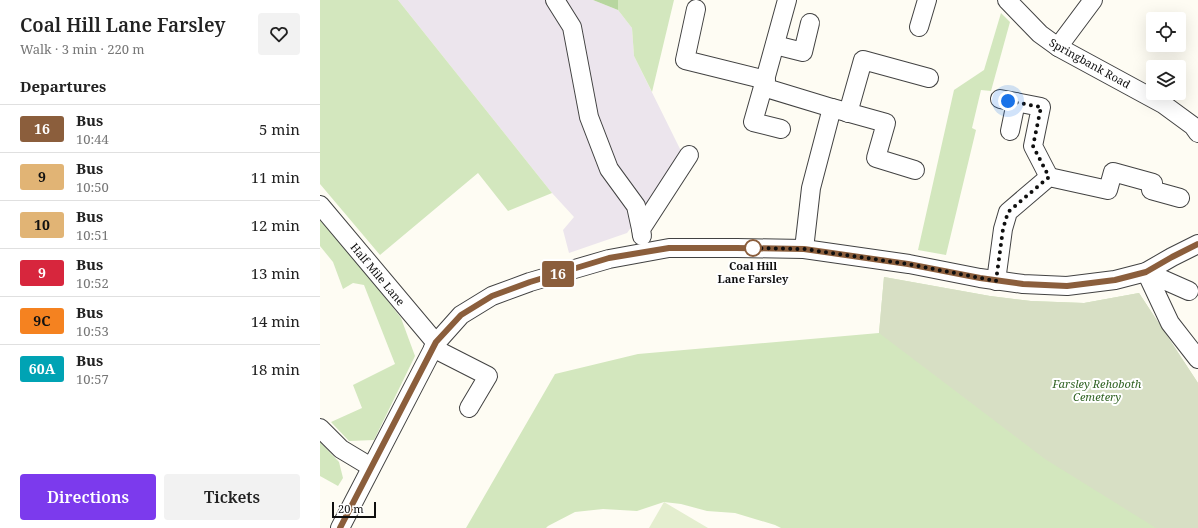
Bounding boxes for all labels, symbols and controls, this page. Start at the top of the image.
text: Coal Hill Lane Farsley [20,12,225,38]
map controls [1146,12,1186,100]
button: locate [1146,12,1186,52]
button: heart [258,13,300,55]
street label: Springbank Road [1047,35,1133,92]
text: Walk · 3 min · 220 m [20,40,145,58]
button: layers [1146,60,1186,100]
text: Departures [20,76,106,96]
your location [998,91,1018,111]
text: Bus [76,110,103,130]
text: 16 [34,119,50,138]
text: 5 min [259,119,300,139]
text: 10:44 [76,130,109,148]
text: Bus [76,158,103,178]
text: 9 [38,167,46,186]
text: 11 min [251,167,300,187]
text: 10:50 [76,178,109,196]
text: Bus [76,206,103,226]
text: 10 [34,215,50,234]
text: 12 min [251,215,300,235]
text: 10:51 [76,226,109,244]
marker: Coal Hill Lane Farsley [744,239,762,257]
street label: Half Mile Lane [347,240,409,309]
text: Bus [76,254,103,274]
place label: Coal Hill Lane Farsley [718,258,789,286]
line badge: 16 [540,261,576,287]
text: 9 [38,263,46,282]
text: 13 min [251,263,300,283]
text: 16 [550,264,566,283]
text: 10:52 [76,274,109,292]
text: Bus [76,302,103,322]
text: 9C [33,311,51,330]
text: 14 min [251,311,300,331]
text: 10:53 [76,322,109,340]
text: Bus [76,350,103,370]
text: 60A [29,359,55,378]
text: 18 min [251,359,300,379]
text: 10:57 [76,370,109,388]
park label: Farsley Rehoboth Cemetery [1052,376,1142,404]
button: Directions [20,474,156,520]
button: Tickets [164,474,300,520]
scale bar [332,500,376,519]
text: 20 m [338,501,364,516]

